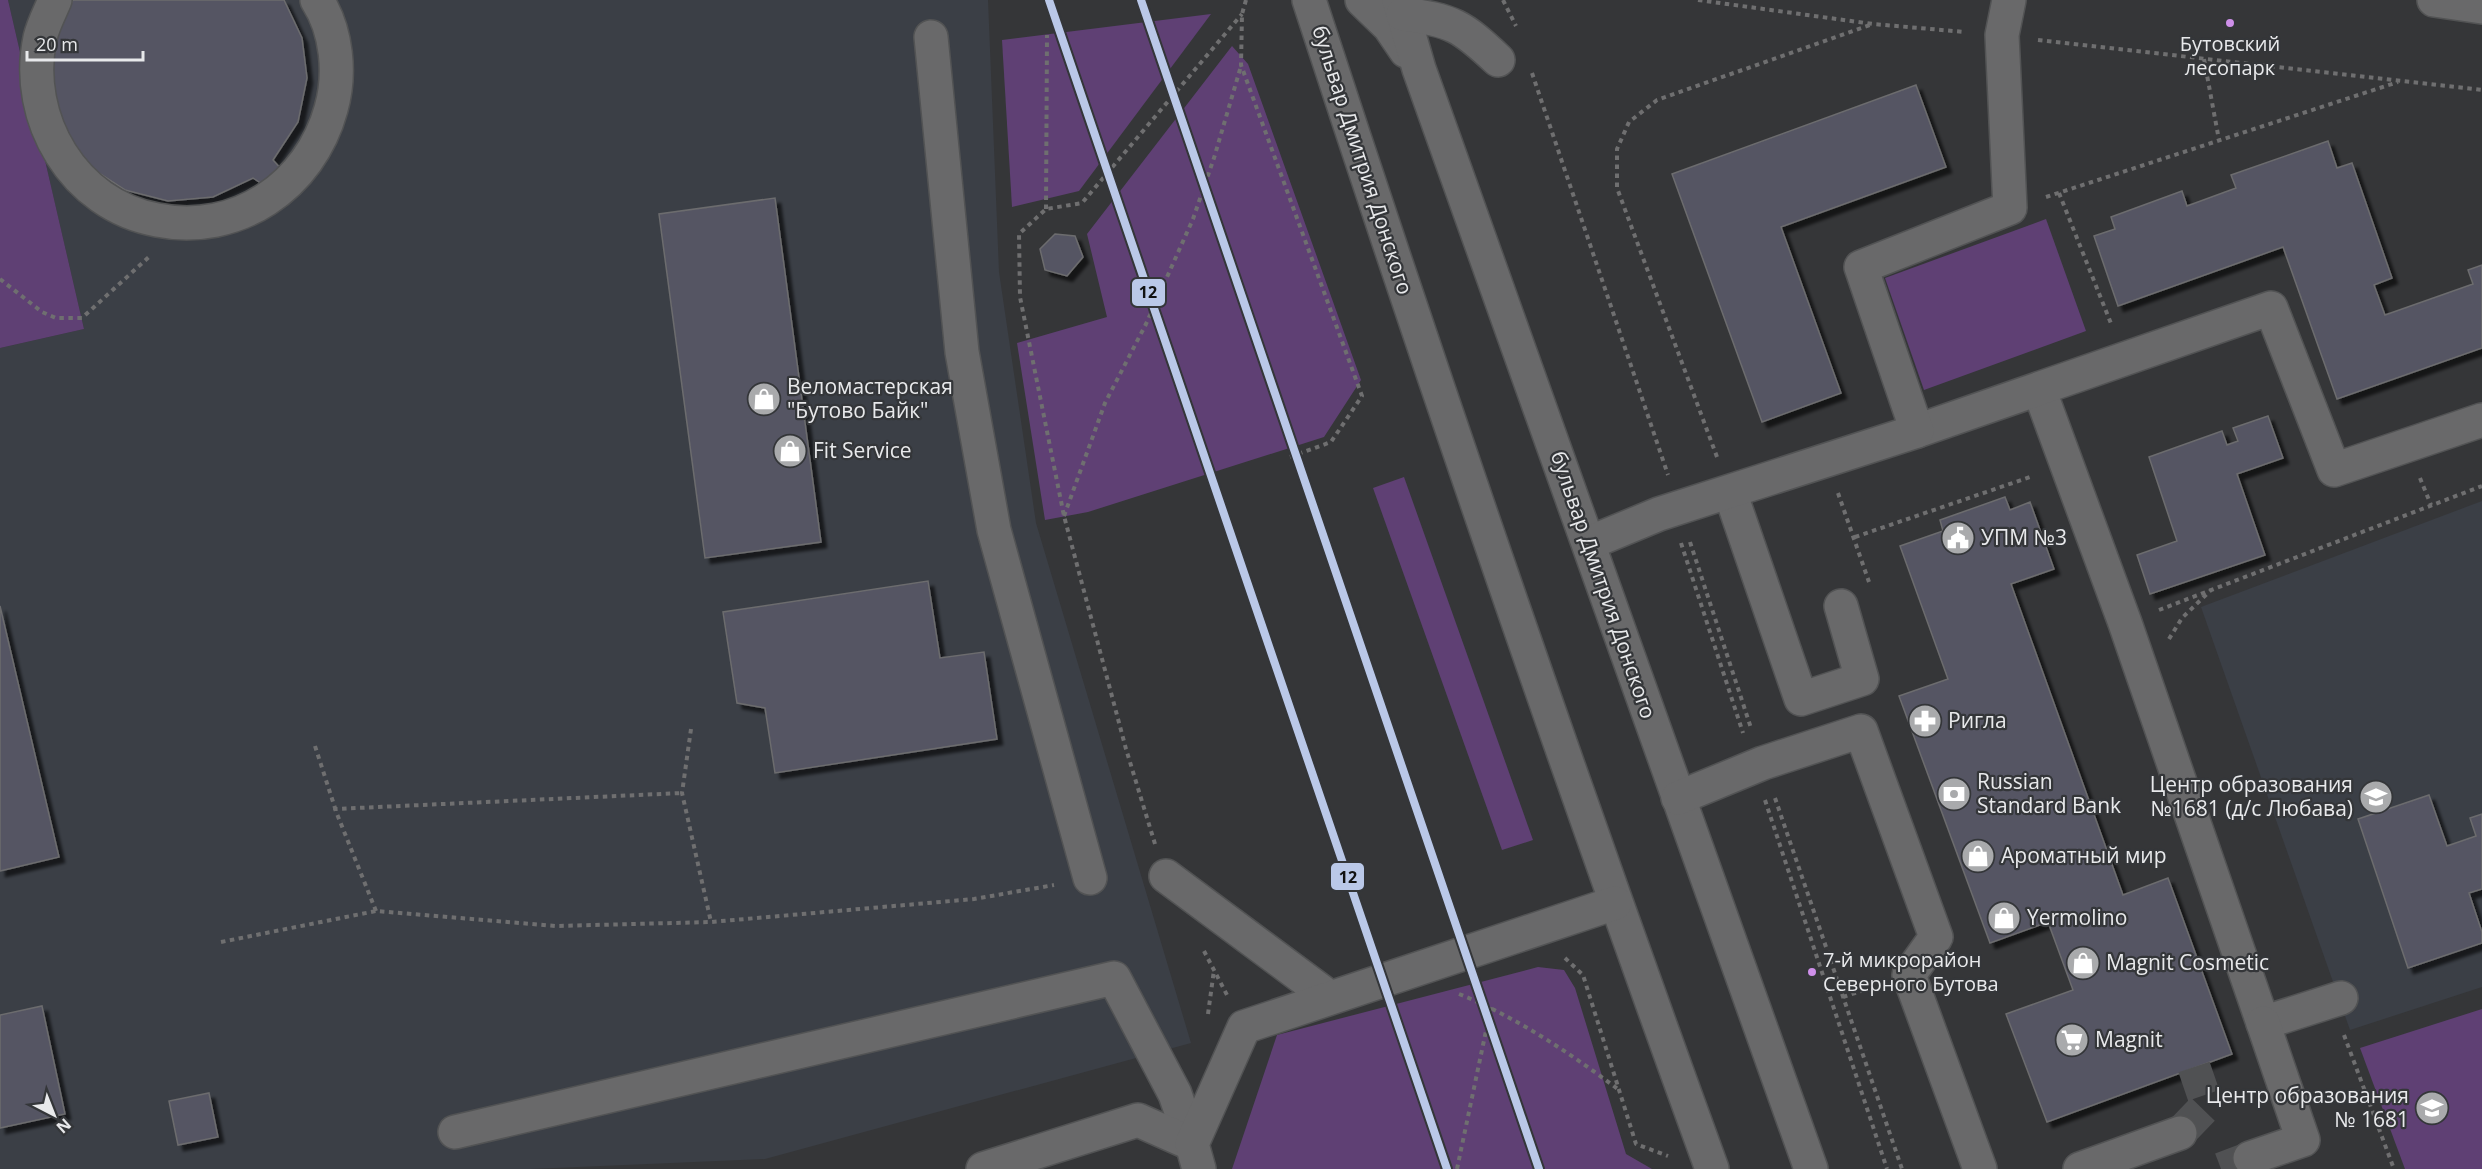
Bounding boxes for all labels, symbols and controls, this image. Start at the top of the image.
marker: Бутовский лесопарк [2224,17,2236,29]
street label: бульвар Дмитрия Донского [1306,22,1420,298]
scale bar [27,24,142,62]
place label: Бутовский лесопарк [2180,30,2280,81]
text: 20 m [36,32,78,56]
line badge: 12 [1131,278,1166,307]
text: 12 [1139,281,1157,303]
place label: Веломастерская "Бутово Байк" [787,372,953,424]
shop icon: Веломастерская "Бутово Байк" [746,381,782,417]
shop icon: Fit Service [772,433,808,469]
place label: Fit Service [813,436,912,464]
street label: бульвар Дмитрия Донского [1545,447,1663,722]
public building icon: УПМ №3 [1940,520,1976,556]
place label: УПМ №3 [1981,523,2067,551]
pharmacy icon: Ригла [1907,703,1943,739]
place label: Ригла [1948,706,2007,734]
place label: Russian Standard Bank [1977,767,2121,819]
place label: Центр образования №1681 (д/с Любава) [2150,770,2353,822]
bank icon: Russian Standard Bank [1936,776,1972,812]
school or university icon: Центр образования №1681 (д/с Любава) [2358,779,2394,815]
shop icon: Ароматный мир [1960,838,1996,874]
place label: Ароматный мир [2001,841,2167,869]
line badge: 12 [1330,862,1365,891]
text: 12 [1339,866,1357,888]
shop icon: Yermolino [1986,900,2022,936]
place label: Yermolino [2027,903,2127,931]
shop icon: Magnit Cosmetic [2065,945,2101,981]
place label: 7-й микрорайон Северного Бутова [1823,946,1999,997]
place label: Magnit Cosmetic [2106,948,2269,976]
marker: 7-й микрорайон Северного Бутова [1806,966,1818,978]
supermarket icon: Magnit [2054,1022,2090,1058]
place label: Magnit [2095,1025,2163,1053]
place label: Центр образования № 1681 [2206,1081,2409,1133]
north arrow [24,1085,84,1145]
school or university icon: Центр образования № 1681 [2414,1090,2450,1126]
text: N [52,1114,76,1139]

